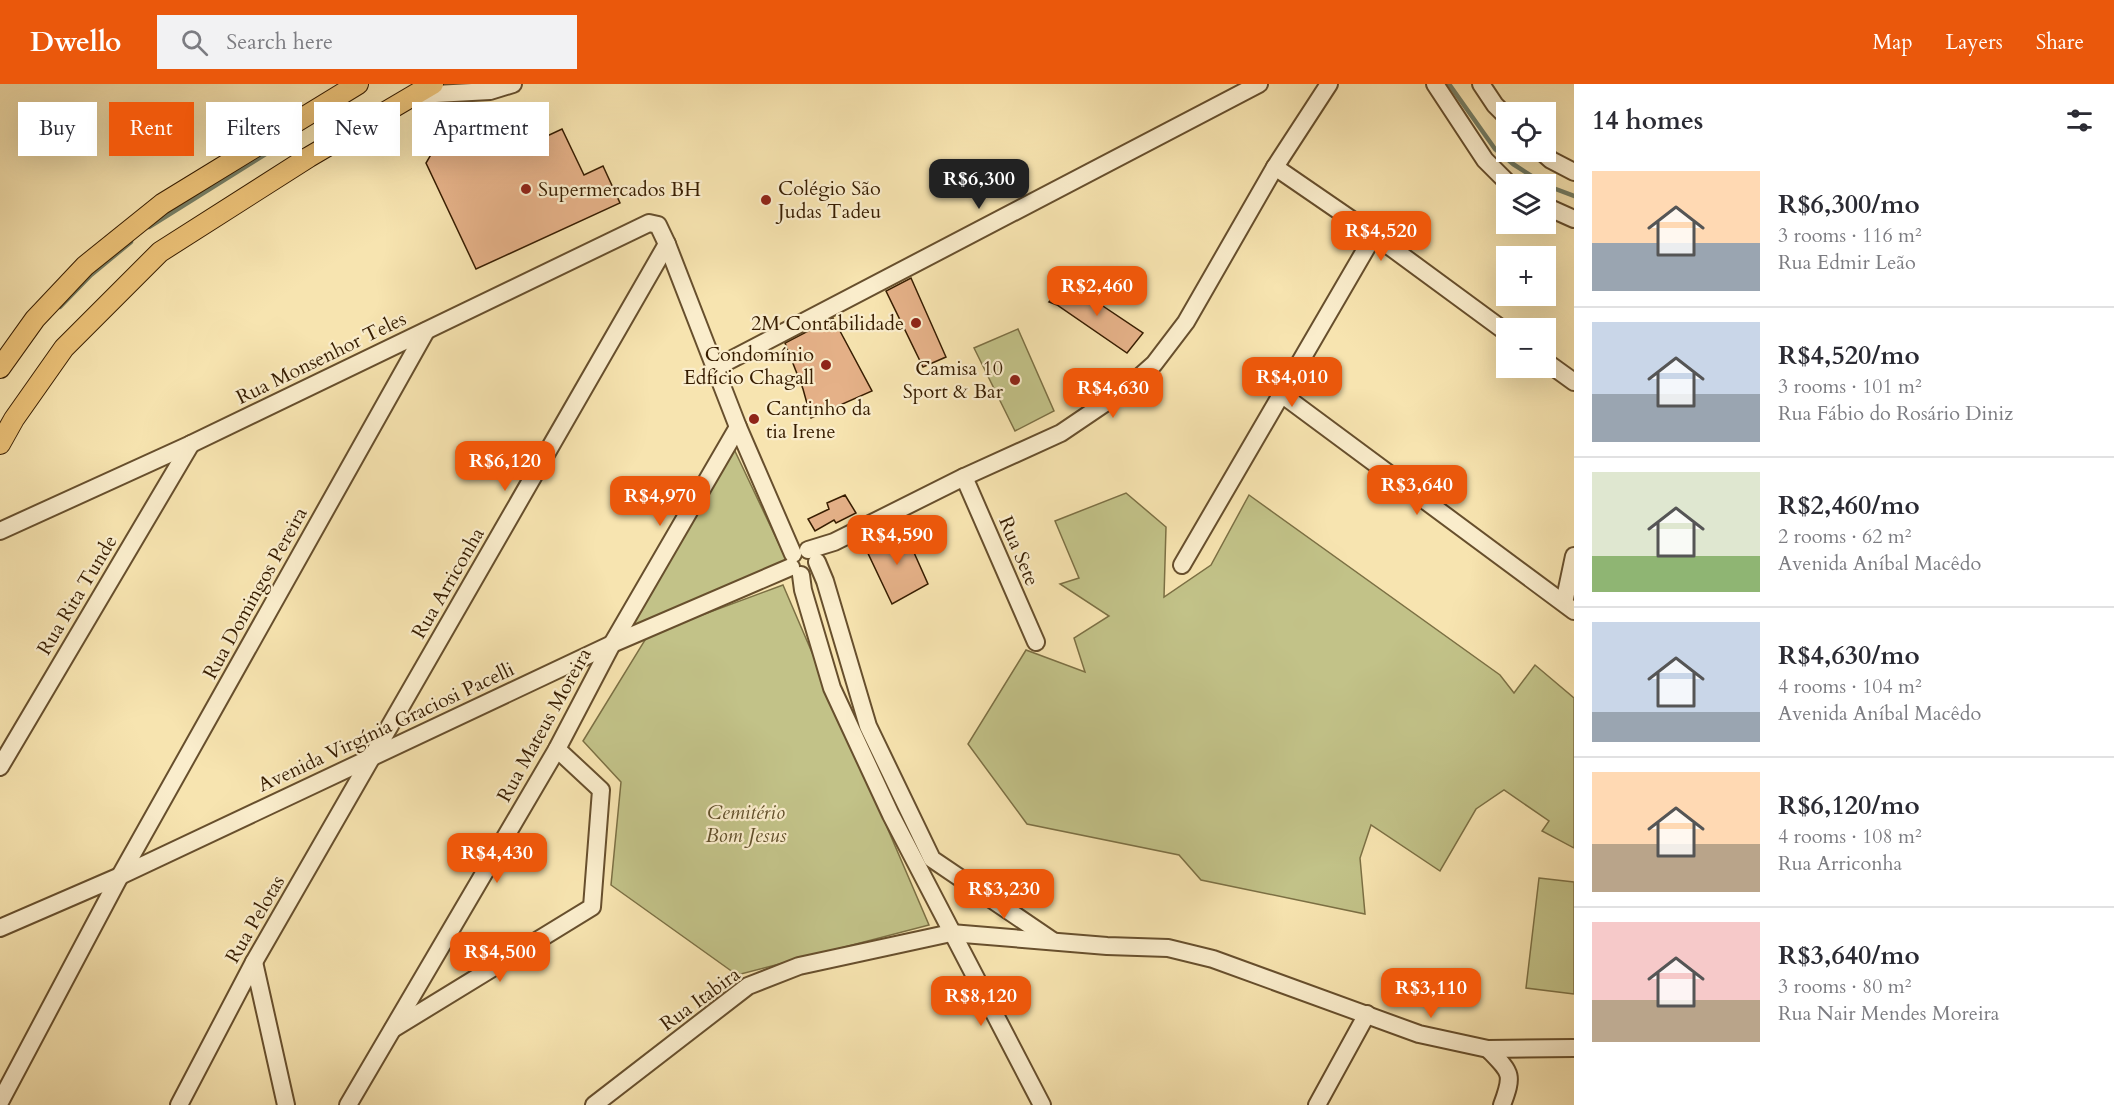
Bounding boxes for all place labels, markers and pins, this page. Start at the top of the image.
pin: R$6,300 [924,159,1034,210]
place label: Colégio São Judas Tadeu [775,175,881,225]
place label: Supermercados BH [538,176,701,203]
marker: Supermercados BH [519,182,533,196]
marker: Colégio São Judas Tadeu [759,193,773,207]
pin: R$4,520 [1326,211,1436,262]
pin: R$2,460 [1042,266,1152,317]
place label: 2M Contabilidade [751,310,904,337]
marker: 2M Contabilidade [909,316,923,330]
place label: Condomínio Edfício Chagall [683,341,814,391]
place label: Camisa 10 Sport & Bar [903,355,1004,405]
pin: R$4,010 [1237,357,1347,408]
marker: Condomínio Edfício Chagall [819,358,833,372]
pin: R$4,630 [1058,368,1168,419]
marker: Camisa 10 Sport & Bar [1008,373,1022,387]
place label: Cantinho da tia Irene [766,395,871,445]
marker: Cantinho da tia Irene [747,412,761,426]
pin: R$6,120 [450,441,560,492]
pin: R$3,640 [1362,465,1472,516]
pin: R$4,970 [605,476,715,527]
pin: R$4,590 [842,515,952,566]
pin: R$4,430 [442,833,552,884]
pin: R$3,230 [949,869,1059,920]
pin: R$4,500 [445,932,555,983]
pin: R$3,110 [1376,968,1486,1019]
pin: R$8,120 [926,976,1036,1027]

